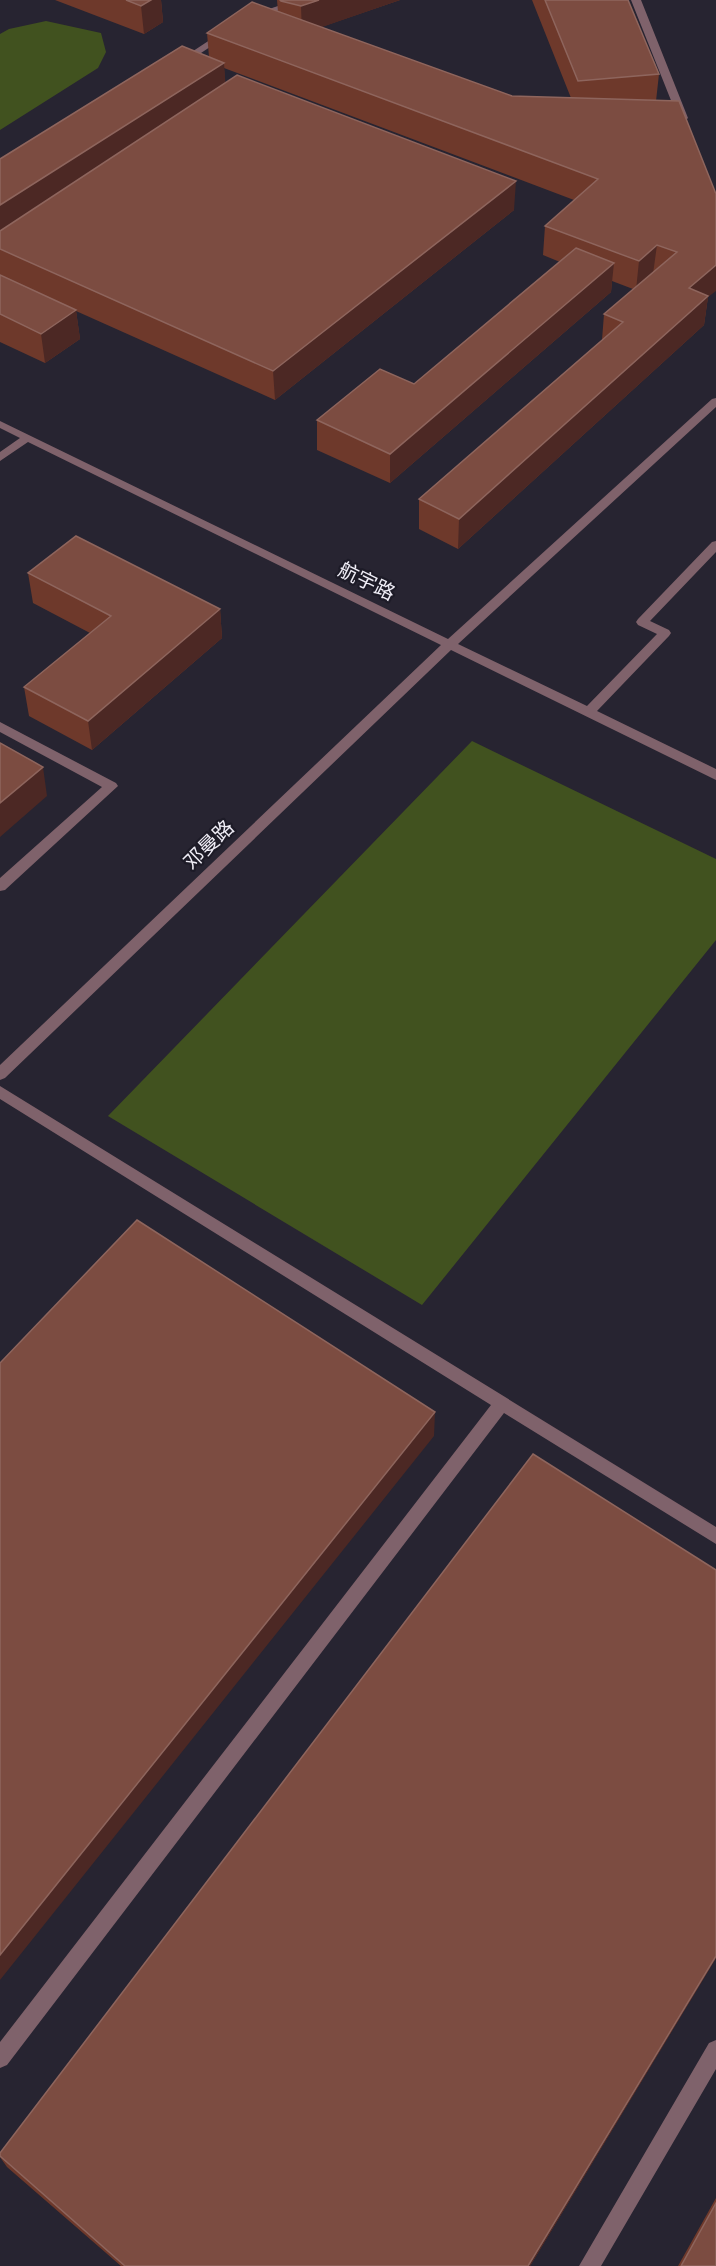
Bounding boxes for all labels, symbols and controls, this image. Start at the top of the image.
street label: 航宇路 [333,558,399,608]
street label: 邓曼路 [179,816,241,876]

